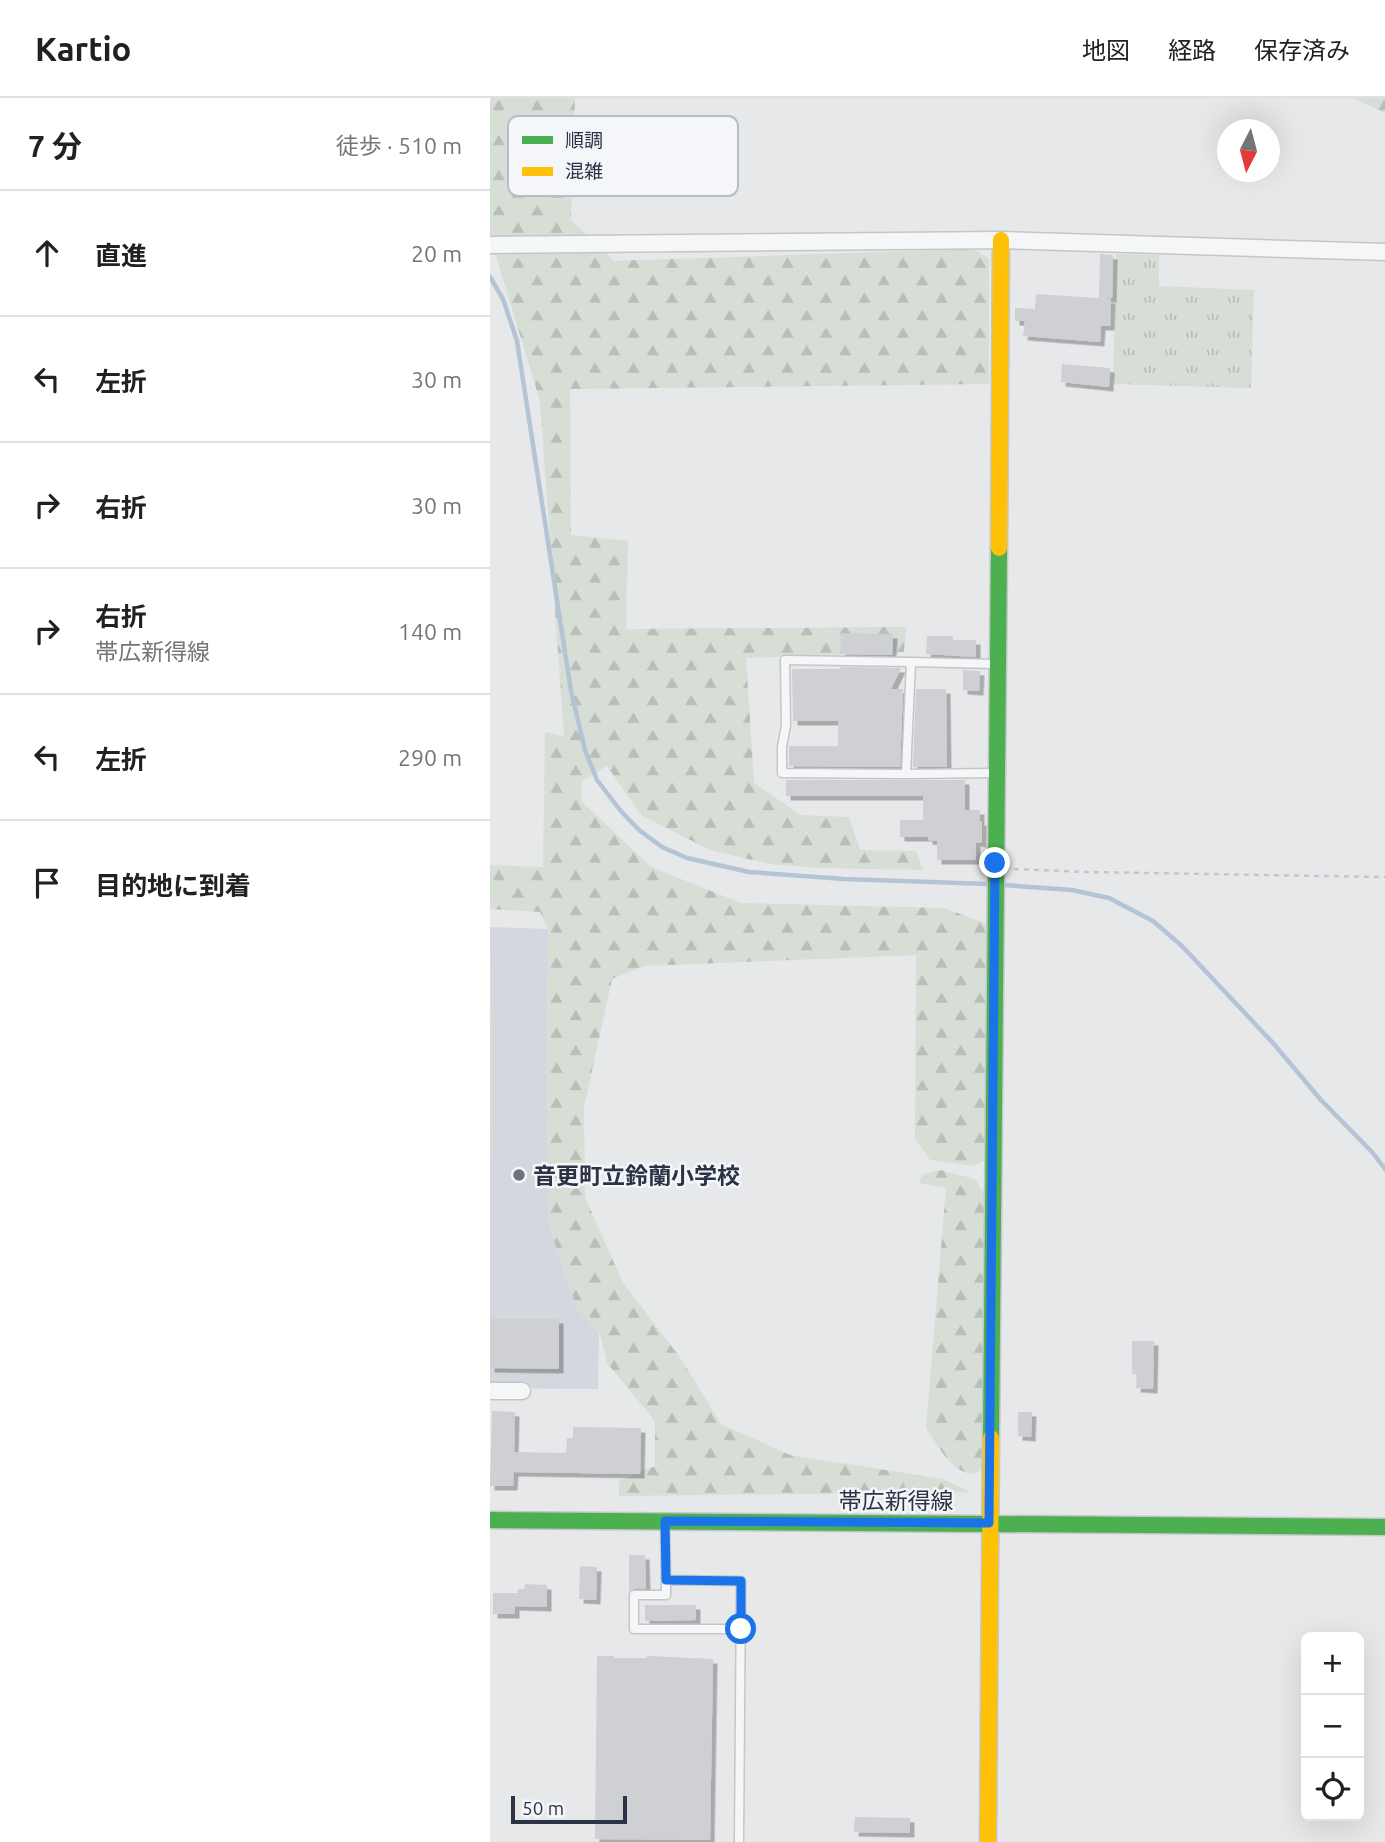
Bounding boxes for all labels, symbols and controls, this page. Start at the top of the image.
text: Kartio [35,30,131,67]
text: 地図 [1082,37,1130,64]
text: 経路 [1168,37,1216,64]
text: 保存済み [1254,37,1350,64]
legend [508,116,738,196]
north arrow [1217,119,1280,182]
text: 7 分 [28,129,82,163]
text: 順調 [565,129,603,151]
text: 徒歩 · 510 m [336,133,462,158]
text: 混雑 [565,160,603,182]
icon: ahead [28,234,66,272]
text: 直進 [95,241,147,270]
text: 20 m [411,241,462,266]
icon: left [28,360,66,398]
text: 左折 [95,367,147,396]
text: 30 m [411,367,462,392]
icon: right [28,486,66,524]
text: 右折 [95,493,147,522]
text: 30 m [411,493,462,518]
text: 右折 [95,602,147,631]
icon: right [28,612,66,650]
text: 140 m [398,619,462,644]
text: 帯広新得線 [95,639,210,664]
icon: left [28,738,66,776]
text: 左折 [95,745,147,774]
text: 290 m [398,745,462,770]
route end [979,847,1010,878]
icon: arrive [28,864,66,902]
text: 目的地に到着 [95,871,251,900]
place label: 音更町立鈴蘭小学校 [533,1163,740,1188]
marker: 音更町立鈴蘭小学校 [511,1167,527,1183]
street label: 帯広新得線 [839,1488,954,1513]
route start [725,1613,756,1644]
map controls [1301,1632,1364,1821]
button: + [1301,1632,1364,1695]
button: − [1301,1695,1364,1758]
button: locate [1301,1758,1364,1821]
scale bar [511,1793,626,1825]
text: 50 m [522,1797,564,1819]

